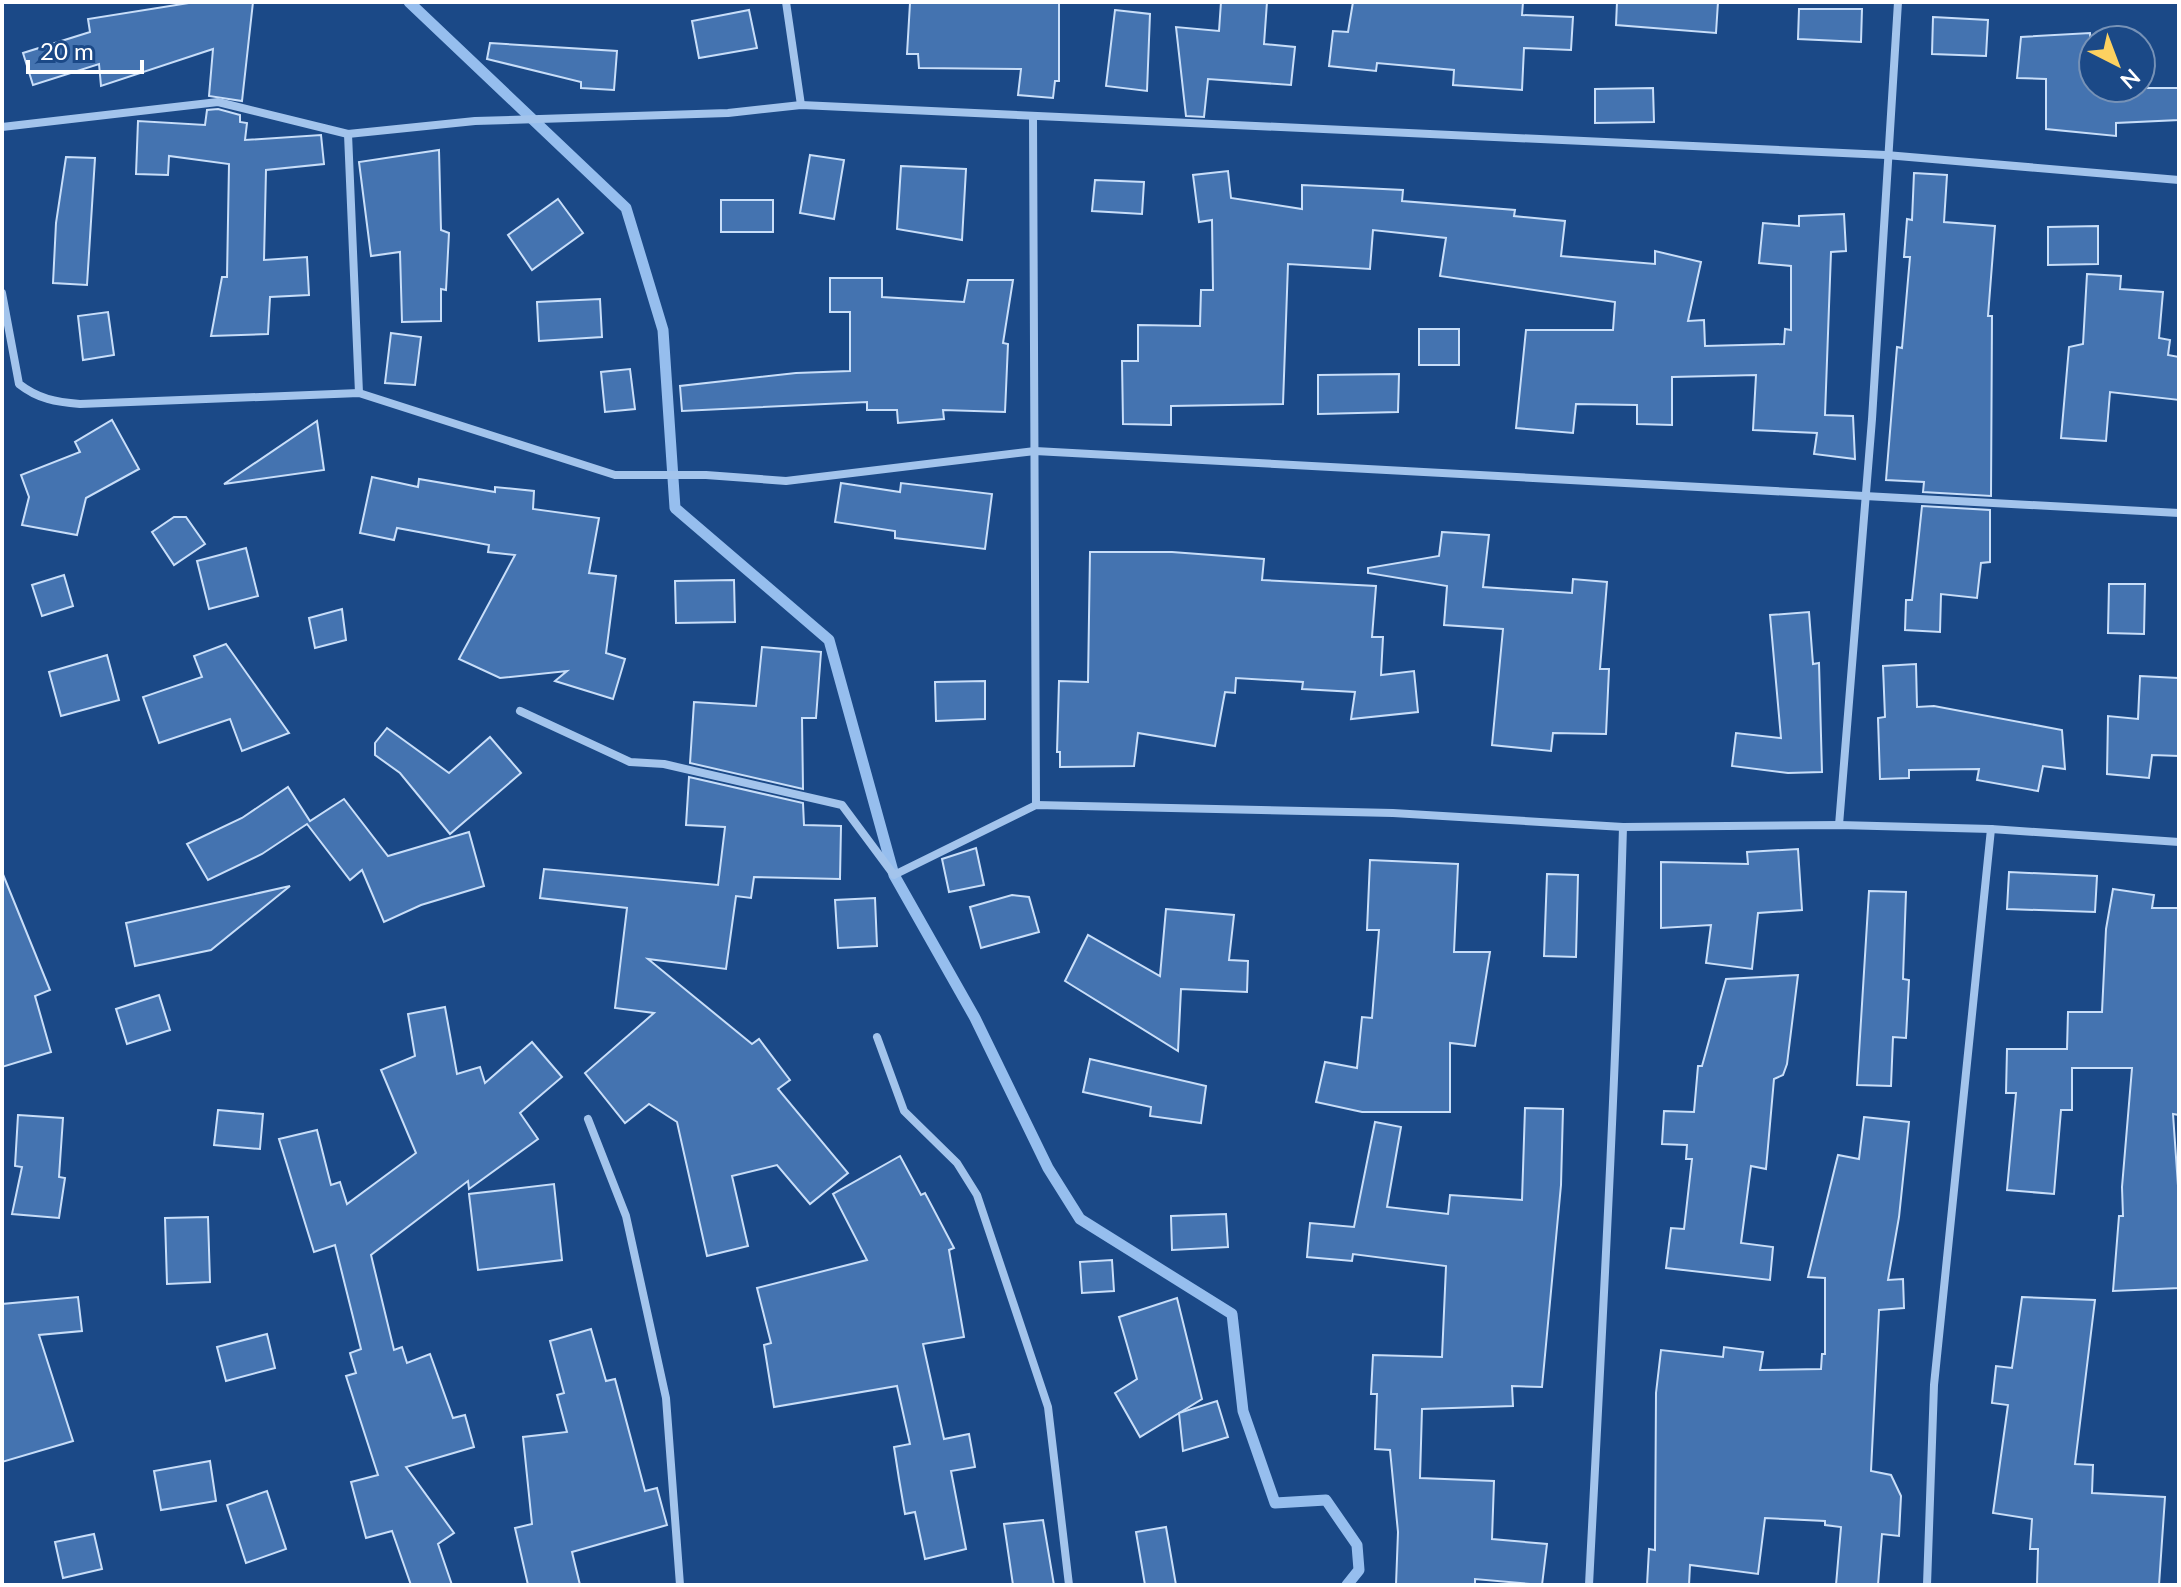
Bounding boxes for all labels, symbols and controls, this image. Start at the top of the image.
scale bar [28,24,142,74]
north arrow [2077,24,2157,104]
text: 20 m [40,36,94,65]
text: N [2115,64,2146,95]

